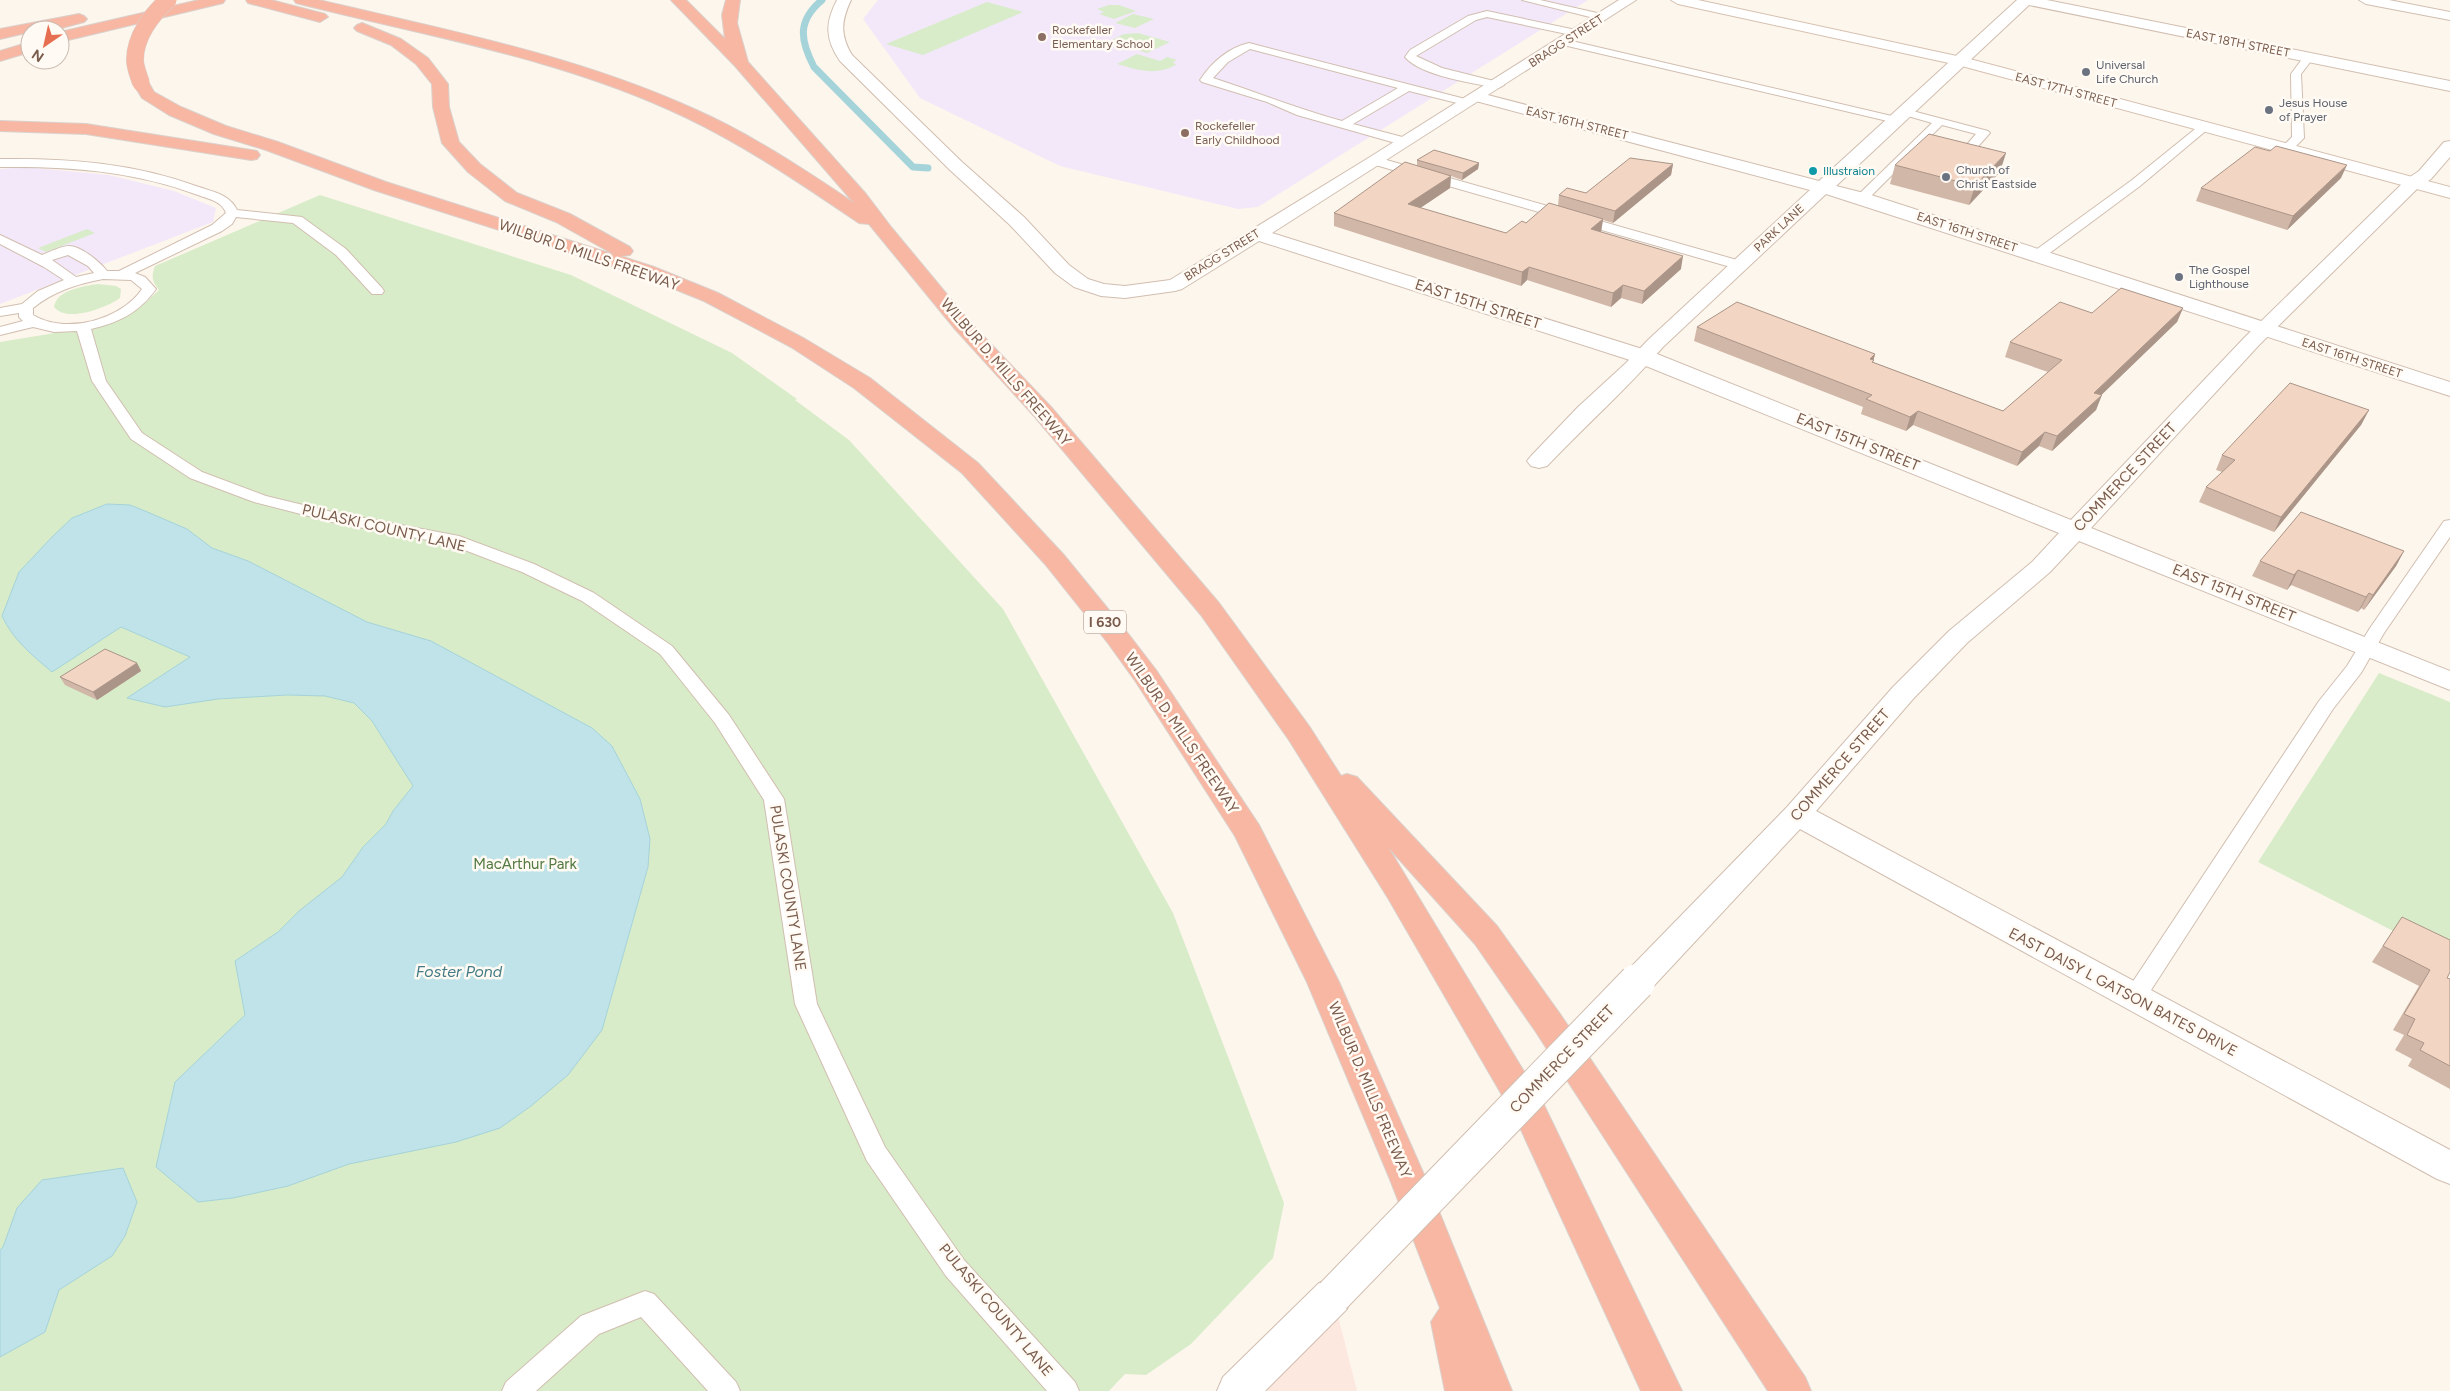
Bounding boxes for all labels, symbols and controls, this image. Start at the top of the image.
street label: BRAGG STREET [1526,11,1606,70]
north arrow [20,20,70,70]
place label: Rockefeller Elementary School [1052,23,1153,51]
street label: EAST 18TH STREET [2185,26,2291,60]
marker: Rockefeller Elementary School [1036,31,1048,43]
text: N [29,45,47,65]
place label: Universal Life Church [2096,58,2159,86]
marker: Universal Life Church [2080,66,2092,78]
street label: EAST 17TH STREET [2014,70,2119,110]
place label: Jesus House of Prayer [2279,96,2348,124]
street label: EAST 16TH STREET [1524,104,1630,143]
marker: Jesus House of Prayer [2263,104,2275,116]
place label: Rockefeller Early Childhood [1195,119,1280,147]
marker: Rockefeller Early Childhood [1179,127,1191,139]
place label: Church of Christ Eastside [1956,163,2037,191]
place label: Illustraion [1823,164,1875,178]
marker: Illustraion [1807,165,1819,177]
marker: Church of Christ Eastside [1940,171,1952,183]
street label: PARK LANE [1751,201,1807,255]
street label: EAST 16TH STREET [1915,209,2019,255]
street label: WILBUR D. MILLS FREEWAY [496,216,682,294]
street label: BRAGG STREET [1182,226,1263,284]
place label: The Gospel Lighthouse [2189,263,2250,291]
marker: The Gospel Lighthouse [2173,271,2185,283]
street label: EAST 15TH STREET [1413,275,1544,333]
street label: WILBUR D. MILLS FREEWAY [937,294,1075,450]
street label: EAST 16TH STREET [2300,335,2404,381]
street label: EAST 15TH STREET [1794,409,1923,475]
street label: COMMERCE STREET [2070,418,2181,535]
street label: PULASKI COUNTY LANE [300,500,468,556]
street label: EAST 15TH STREET [2170,560,2299,626]
road number: I 630 [1084,610,1126,634]
street label: WILBUR D. MILLS FREEWAY [1121,649,1243,817]
street label: COMMERCE STREET [1786,705,1894,825]
street label: PULASKI COUNTY LANE [766,804,810,972]
park label: MacArthur Park [473,855,577,873]
street label: EAST DAISY L GATSON BATES DRIVE [2006,924,2240,1060]
water label: Foster Pond [416,962,503,981]
street label: WILBUR D. MILLS FREEWAY [1325,999,1415,1181]
street label: COMMERCE STREET [1506,1001,1618,1116]
street label: PULASKI COUNTY LANE [935,1240,1057,1380]

